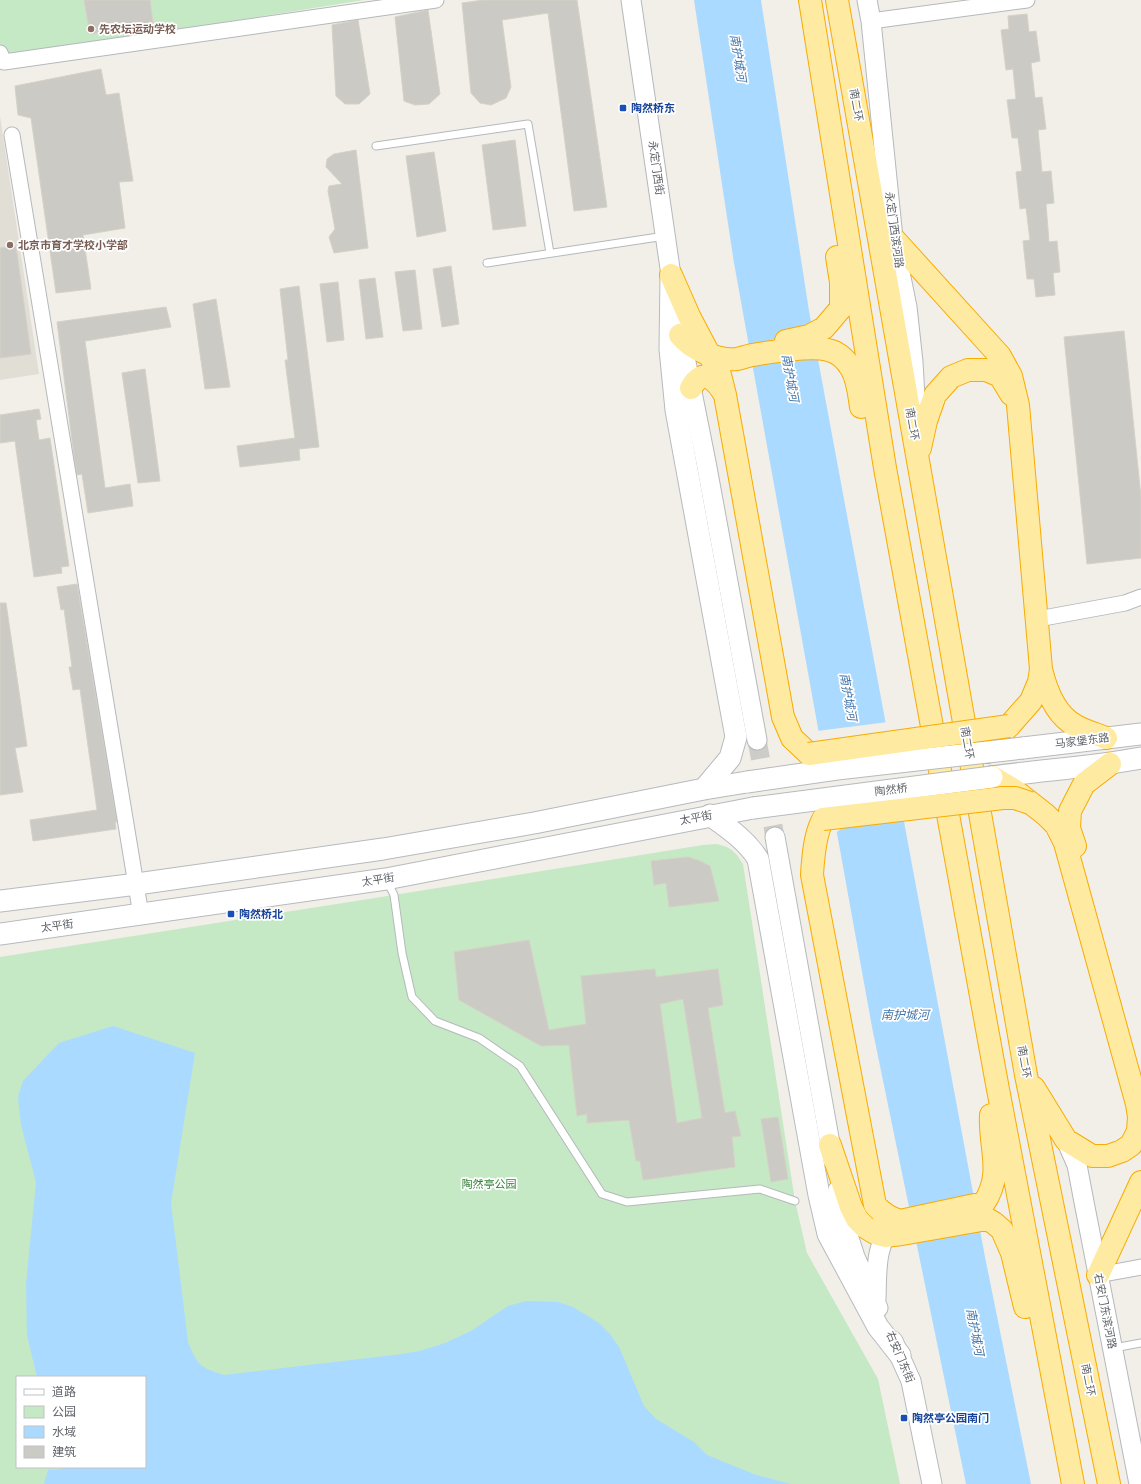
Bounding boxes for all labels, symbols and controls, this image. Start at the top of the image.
place label: 先农坛运动学校 [99,23,176,36]
marker: 先农坛运动学校 [86,24,96,34]
water label: 南护城河 [727,33,749,85]
street label: 南二环 [847,88,865,122]
place label: 陶然桥东 [631,102,675,115]
marker: 陶然桥东 [618,103,628,113]
street label: 永定门西街 [646,140,666,196]
street label: 永定门西滨河路 [882,191,906,269]
place label: 北京市育才学校小学部 [18,239,128,252]
marker: 北京市育才学校小学部 [5,240,15,250]
water label: 南护城河 [779,353,801,405]
street label: 南二环 [903,407,921,441]
water label: 南护城河 [837,672,859,724]
street label: 南二环 [958,726,976,760]
street label: 马家堡东路 [1054,731,1110,751]
street label: 陶然桥 [874,782,908,798]
street label: 太平街 [679,808,713,828]
street label: 太平街 [361,871,395,889]
place label: 陶然桥北 [239,908,283,921]
marker: 陶然桥北 [226,909,236,919]
street label: 太平街 [40,917,74,935]
water label: 南护城河 [881,1008,931,1022]
street label: 南二环 [1015,1045,1033,1079]
park label: 陶然亭公园 [462,1178,517,1191]
street label: 右安门东滨河路 [1091,1272,1119,1350]
water label: 南护城河 [964,1307,987,1359]
street label: 右安门东街 [883,1329,917,1385]
street label: 南二环 [1078,1363,1098,1397]
legend [16,1376,146,1468]
text: 道路 [52,1385,76,1399]
text: 公园 [52,1405,76,1419]
place label: 陶然亭公园南门 [912,1412,989,1425]
marker: 陶然亭公园南门 [899,1413,909,1423]
text: 水域 [52,1425,76,1439]
text: 建筑 [52,1445,76,1459]

